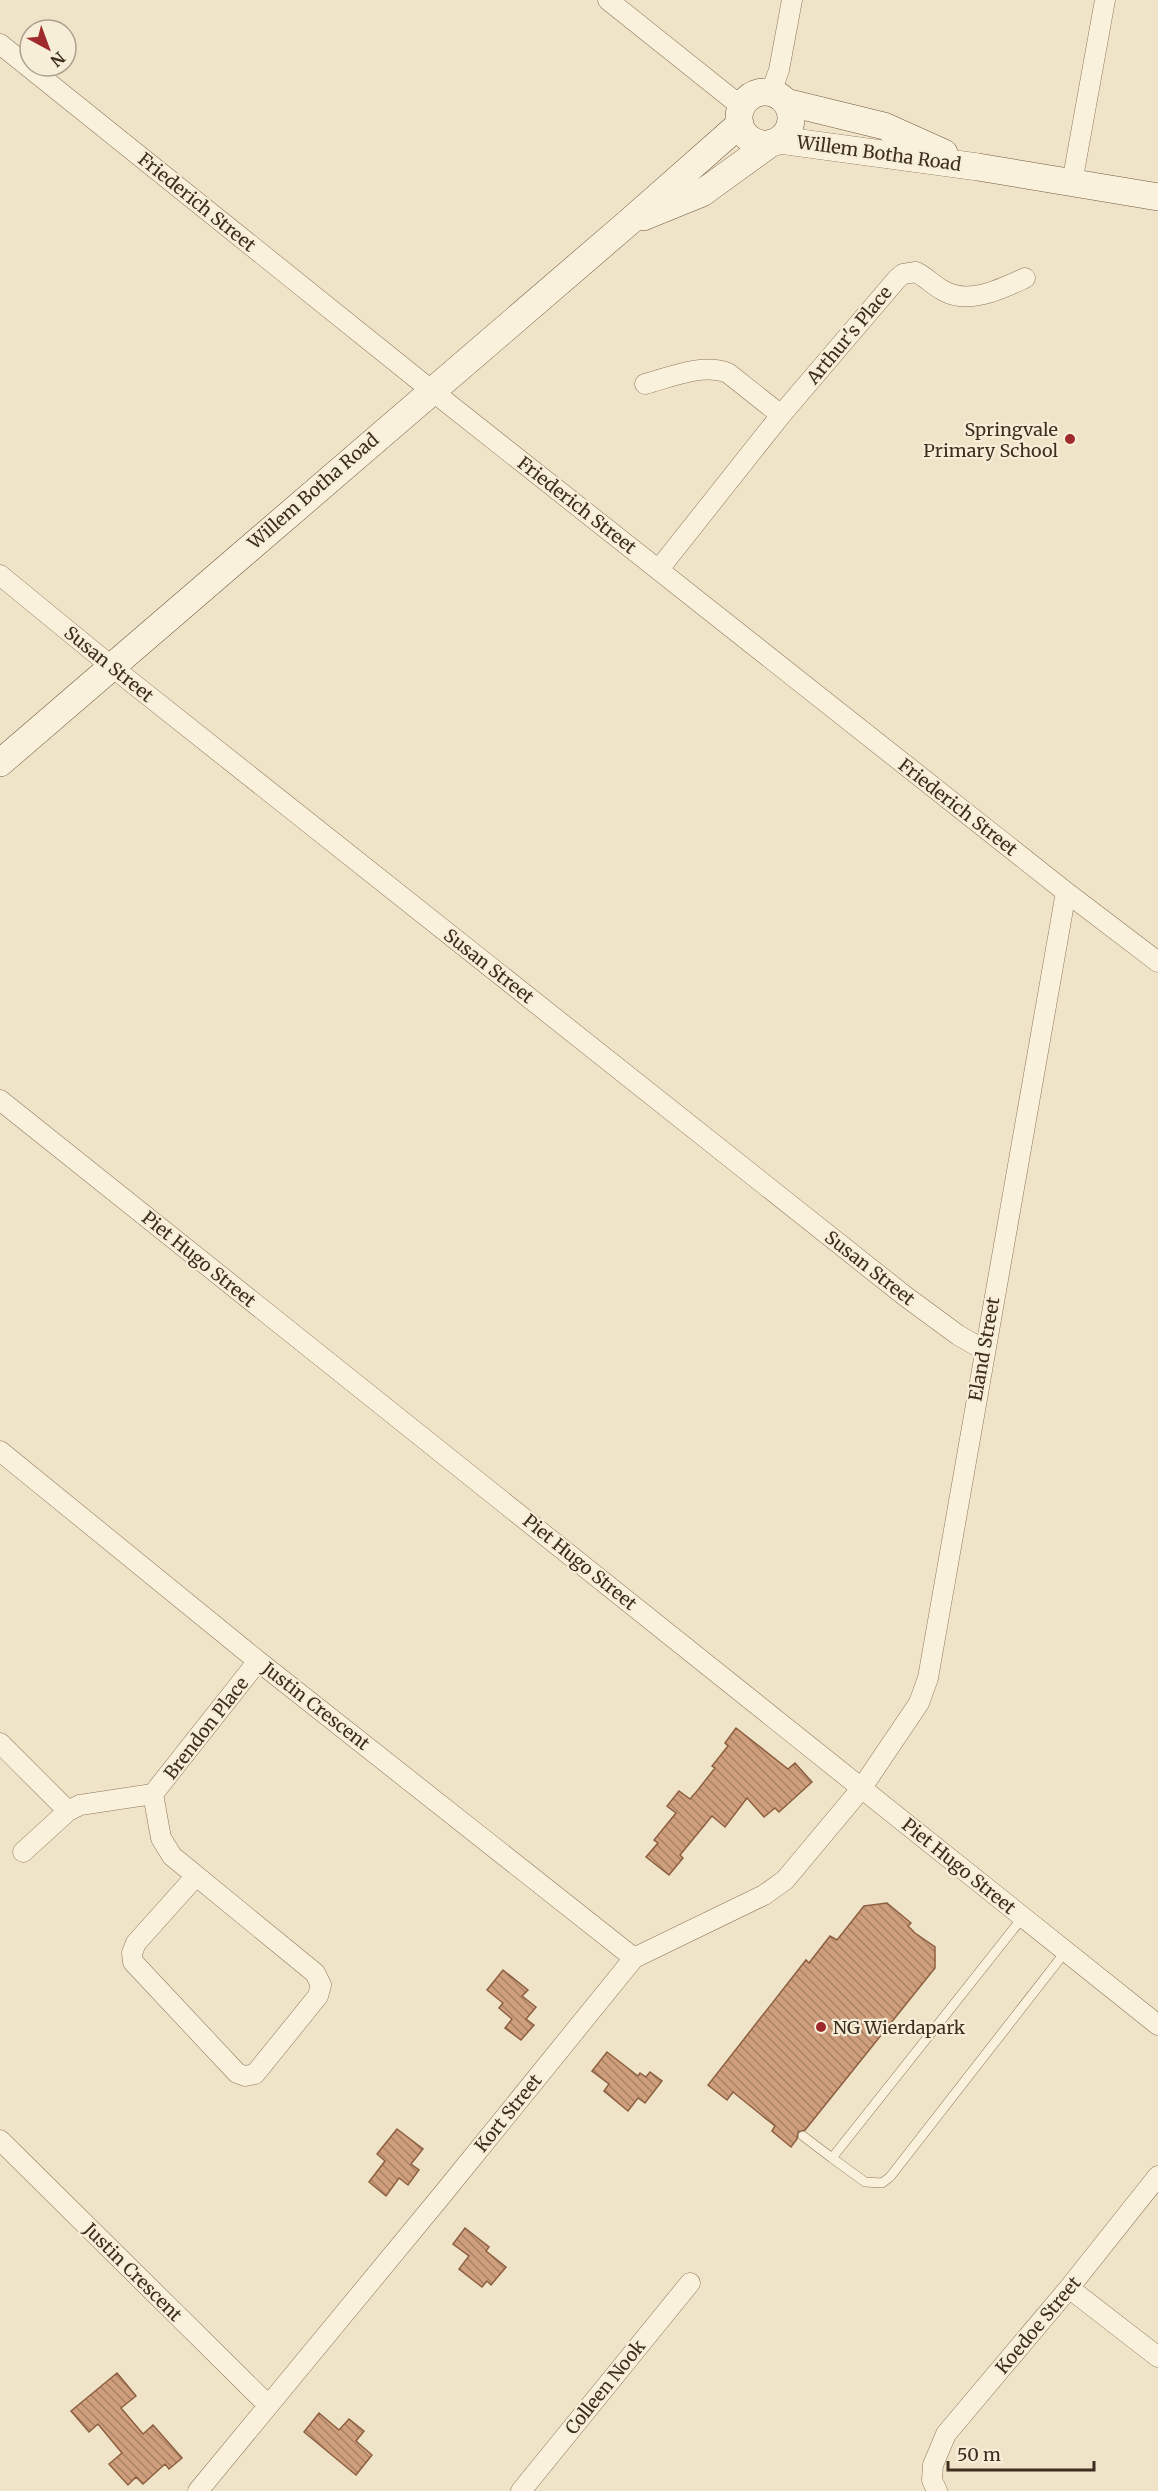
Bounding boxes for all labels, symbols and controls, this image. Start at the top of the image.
north arrow [18,18,78,78]
text: N [46,48,69,71]
street label: Willem Botha Road [794,130,963,176]
street label: Friederich Street [133,147,261,257]
street label: Arthur's Place [801,281,897,389]
place label: Springvale Primary School [923,418,1058,462]
street label: Willem Botha Road [242,428,383,555]
marker: Springvale Primary School [1063,432,1077,446]
street label: Friederich Street [513,451,641,559]
street label: Susan Street [60,621,158,707]
street label: Friederich Street [894,753,1022,861]
street label: Susan Street [439,924,539,1008]
street label: Piet Hugo Street [137,1206,261,1312]
street label: Susan Street [820,1226,920,1310]
street label: Eland Street [964,1295,1004,1403]
street label: Piet Hugo Street [518,1509,642,1615]
street label: Justin Crescent [257,1656,374,1755]
street label: Brendon Place [159,1672,253,1784]
street label: Piet Hugo Street [897,1813,1021,1919]
place label: NG Wierdapark [833,2016,966,2039]
marker: NG Wierdapark [814,2020,828,2034]
street label: Kort Street [470,2069,546,2157]
street label: Justin Crescent [78,2217,187,2326]
street label: Koedoe Street [991,2272,1085,2378]
street label: Colleen Nook [560,2335,650,2439]
scale bar [948,2434,1094,2472]
text: 50 m [957,2443,1001,2466]

